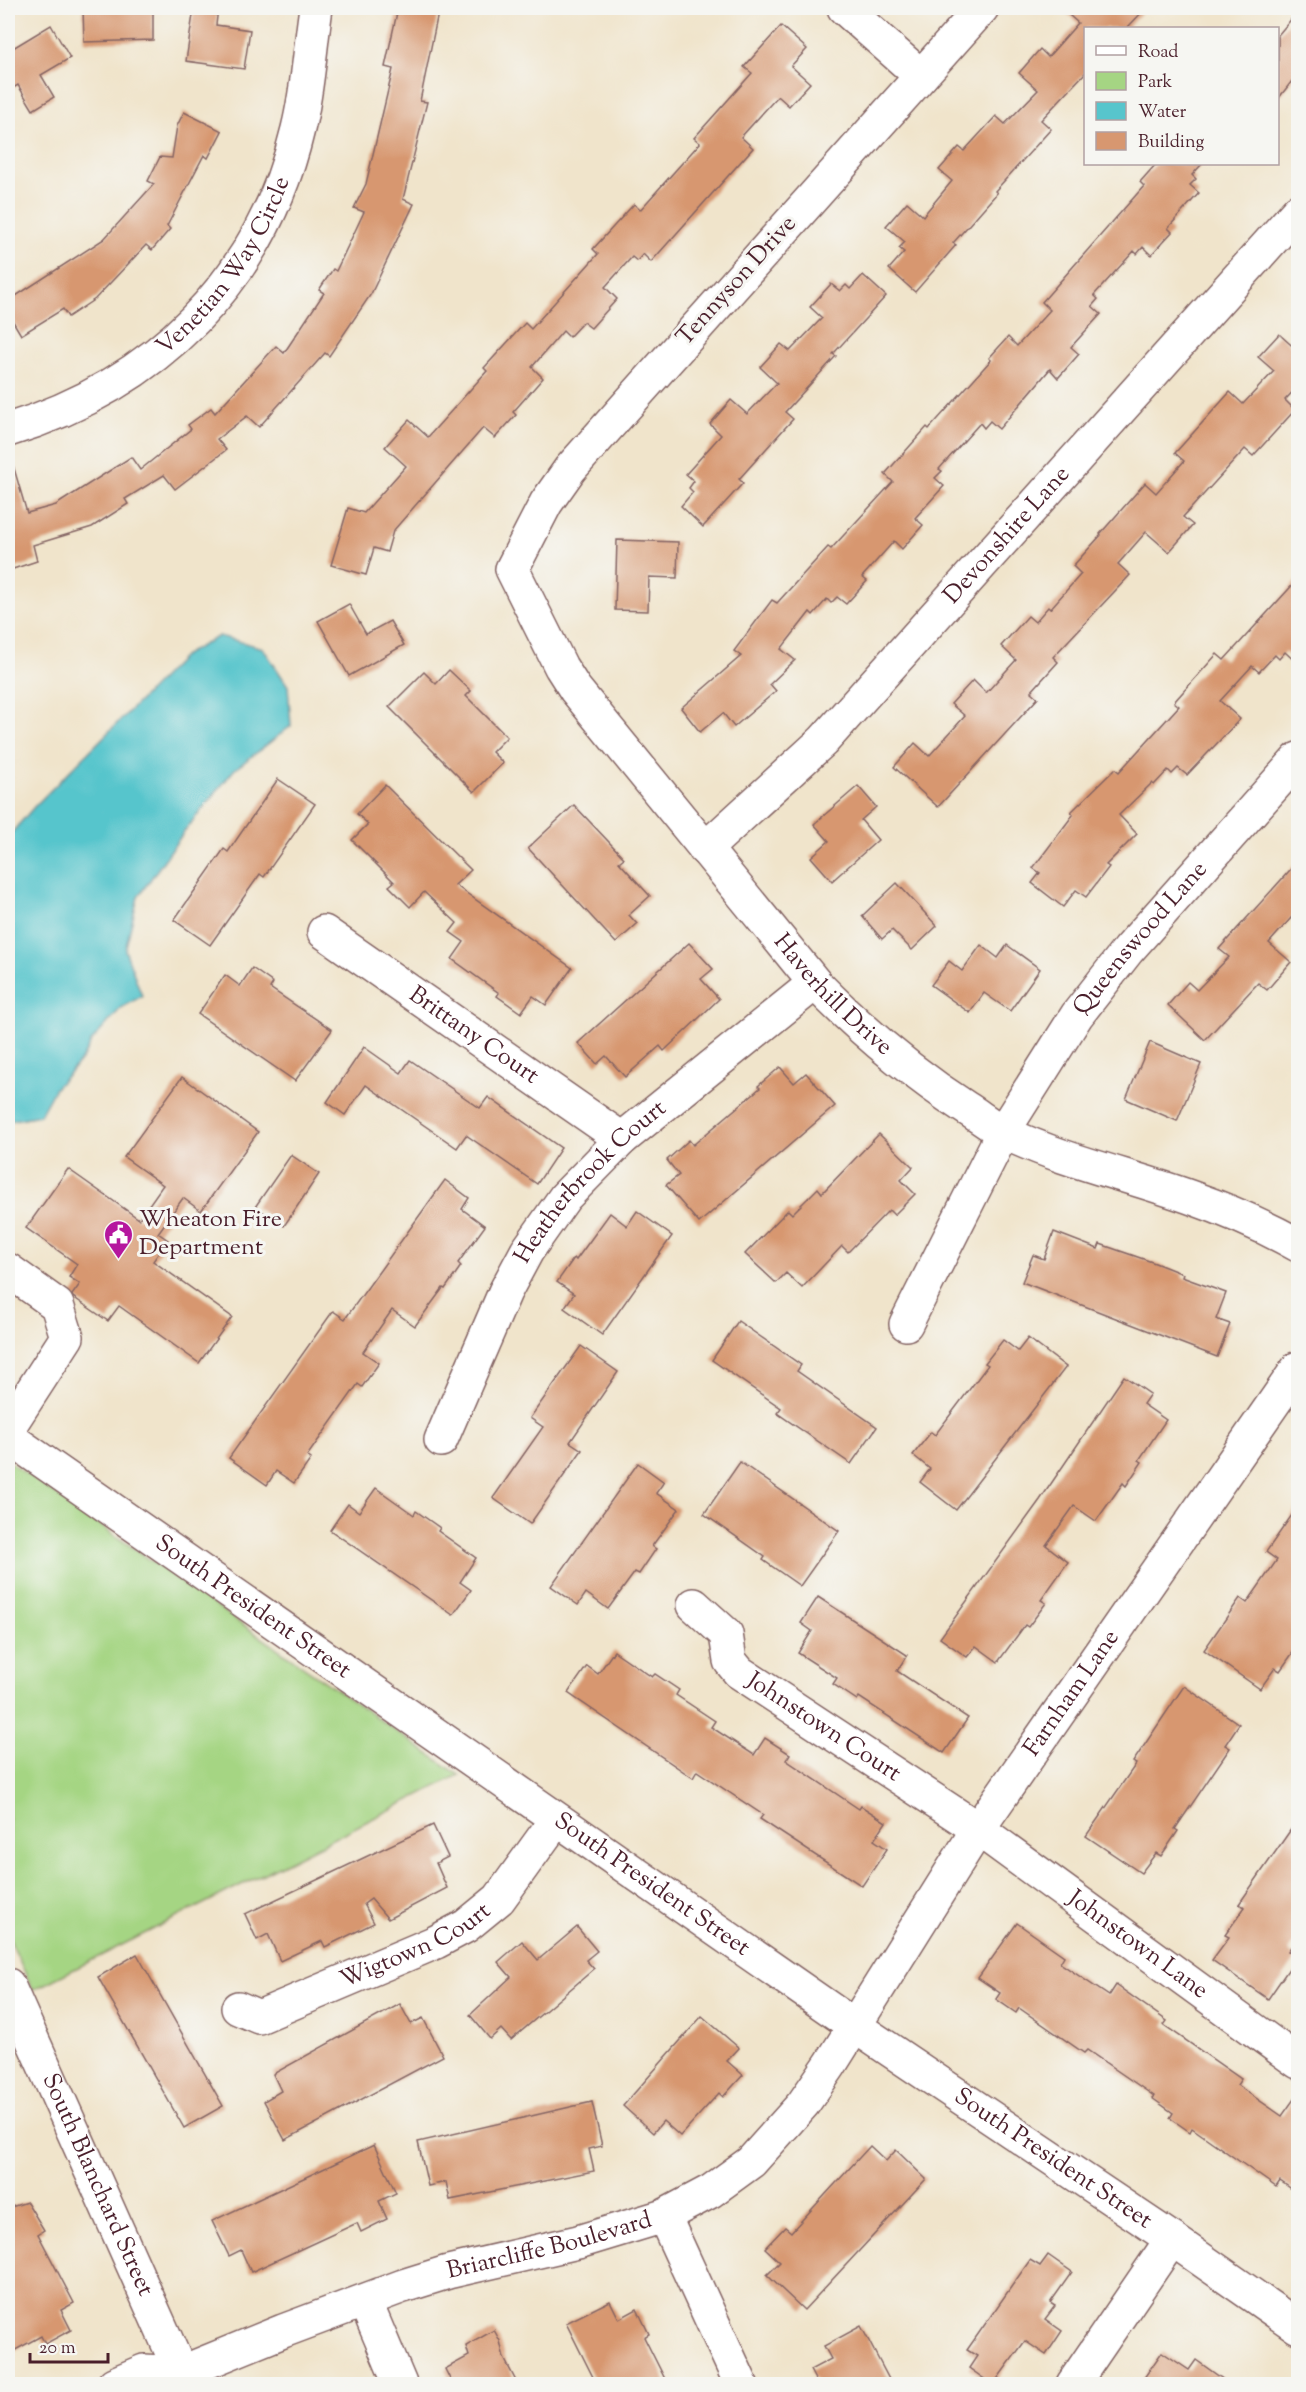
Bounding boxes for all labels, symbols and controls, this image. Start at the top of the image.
legend [1084,27,1279,165]
text: Road [1138,40,1178,66]
text: Park [1138,70,1173,96]
text: Water [1138,100,1187,126]
text: Building [1138,130,1204,156]
street label: Venetian Way Circle [149,172,299,364]
street label: Tennyson Drive [669,208,805,354]
street label: Devonshire Lane [936,459,1078,612]
street label: Queenswood Lane [1065,854,1216,1023]
street label: Haverhill Drive [765,927,899,1064]
street label: Brittany Court [401,979,546,1093]
street label: Heatherbrook Court [506,1092,674,1270]
place label: Wheaton Fire Department [139,1203,282,1265]
public building icon: Wheaton Fire Department [102,1218,134,1260]
street label: South President Street [148,1527,358,1687]
street label: Farnham Lane [1016,1623,1128,1764]
street label: Johnstown Court [738,1663,908,1791]
street label: South President Street [547,1805,757,1965]
street label: Johnstown Lane [1059,1881,1215,2008]
street label: Wigtown Court [335,1895,499,1998]
street label: South Blanchard Street [33,2068,162,2302]
street label: South President Street [947,2080,1159,2238]
street label: Briarcliffe Boulevard [444,2203,657,2289]
scale bar [30,2326,108,2364]
text: 20 m [39,2336,76,2362]

